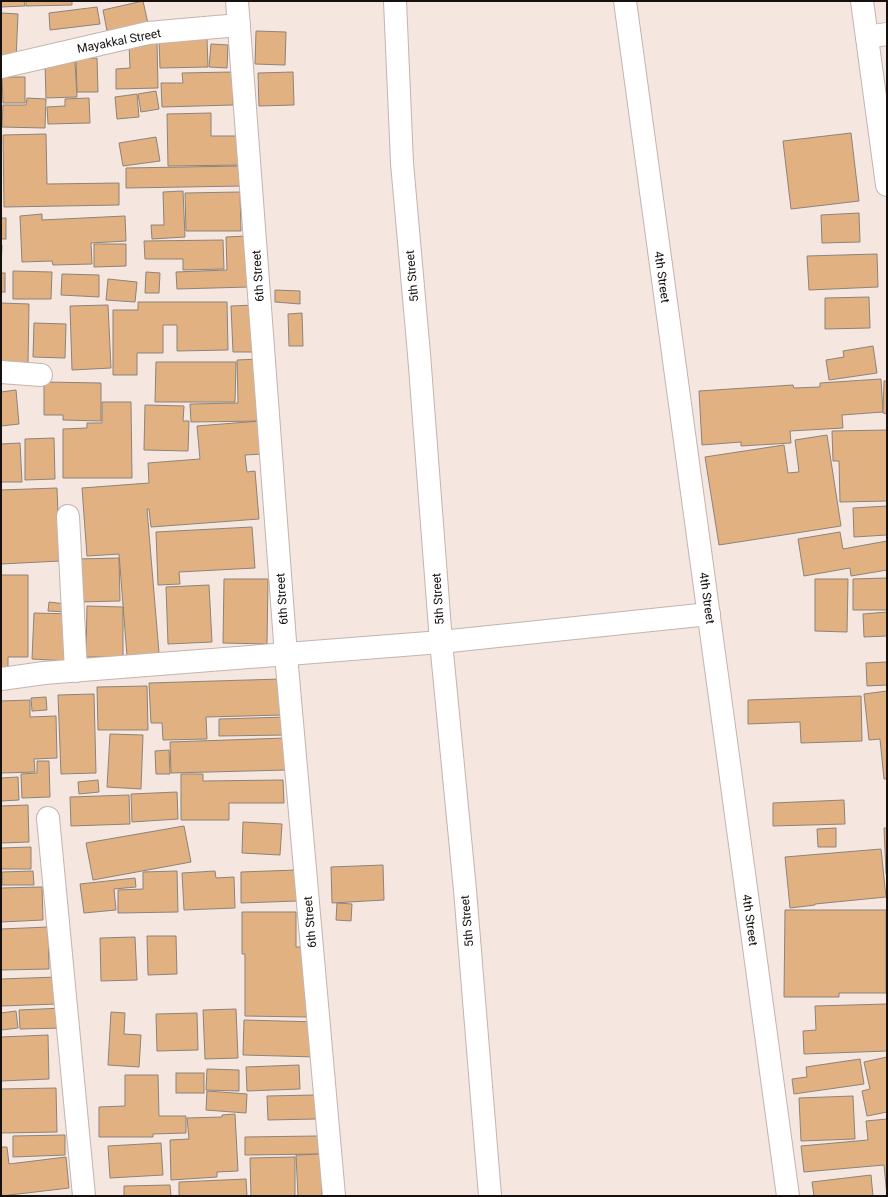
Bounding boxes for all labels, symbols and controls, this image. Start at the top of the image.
street label: Mayakkal Street [76,26,162,56]
street label: 5th Street [403,249,421,302]
street label: 6th Street [249,250,267,302]
street label: 4th Street [651,250,673,304]
street label: 4th Street [696,571,718,625]
street label: 6th Street [273,573,291,625]
street label: 5th Street [429,573,447,625]
street label: 4th Street [739,893,761,947]
street label: 5th Street [458,894,476,947]
street label: 6th Street [301,895,319,948]

